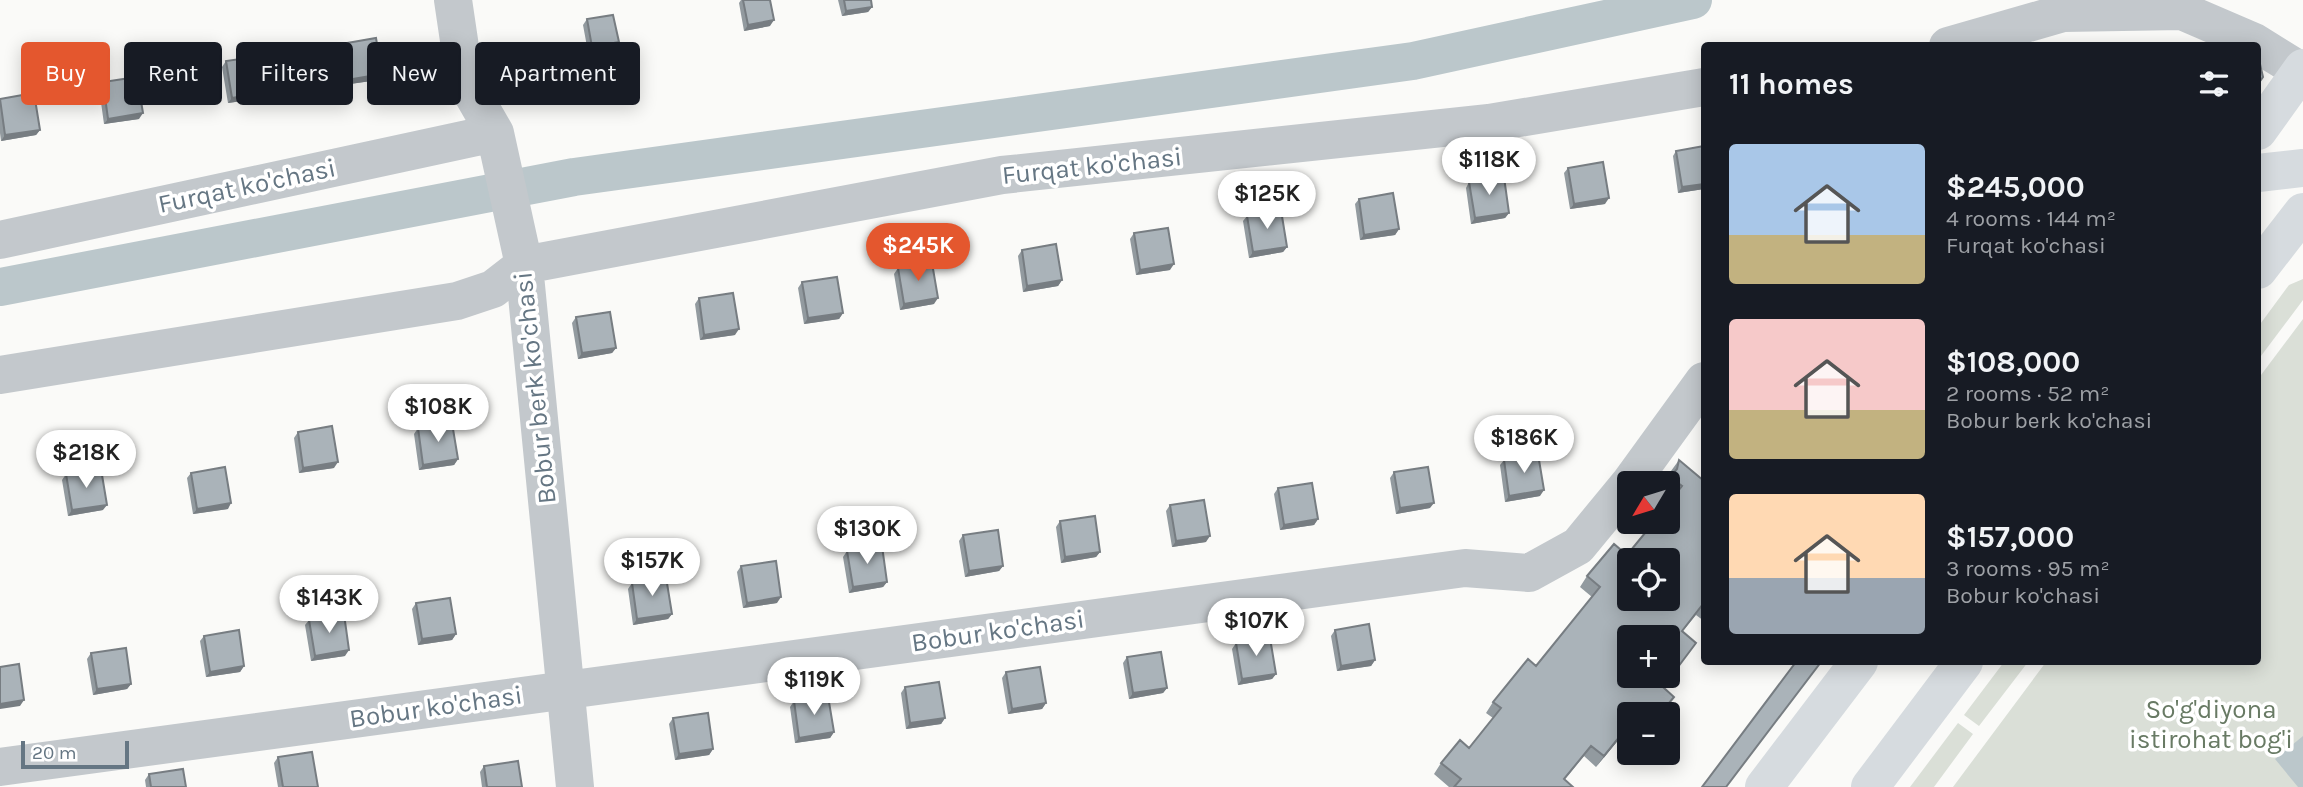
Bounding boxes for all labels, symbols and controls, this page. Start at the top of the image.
chip: Buy [21,42,110,105]
chip: Rent [124,42,222,105]
chip: Filters [236,42,353,105]
chip: New [367,42,461,105]
chip: Apartment [475,42,640,105]
icon: filters [2195,65,2233,103]
text: 11 homes [1729,66,1854,102]
pin: $118K [1440,138,1538,197]
street label: Furqat ko'chasi [1000,141,1184,191]
text: $118K [1458,146,1520,173]
street label: Furqat ko'chasi [155,152,339,220]
text: $245,000 [1946,169,2085,205]
pin: $125K [1218,172,1316,231]
icon: home [1785,172,1869,256]
text: $125K [1234,180,1300,207]
text: 4 rooms · 144 m² [1946,205,2116,232]
pin: $245K [869,224,967,283]
text: $245K [882,232,954,259]
text: Furqat ko'chasi [1946,232,2106,259]
street label: Bobur berk ko'chasi [507,270,563,506]
text: $108,000 [1946,344,2080,380]
icon: home [1785,347,1869,431]
text: 2 rooms · 52 m² [1946,380,2109,407]
pin: $108K [389,384,487,444]
text: $108K [404,393,472,420]
text: Bobur berk ko'chasi [1946,407,2152,434]
pin: $186K [1475,416,1573,475]
text: $186K [1490,424,1558,451]
pin: $218K [37,430,135,490]
text: $218K [52,439,120,466]
north arrow [1617,471,1680,534]
map controls [1617,471,1680,765]
pin: $130K [818,506,916,566]
text: $130K [833,515,901,542]
text: $157,000 [1946,519,2074,555]
icon: home [1785,522,1869,606]
pin: $157K [603,538,701,598]
text: $157K [620,547,684,574]
button: locate [1617,548,1680,611]
text: 3 rooms · 95 m² [1946,555,2110,582]
pin: $143K [280,576,378,635]
text: Bobur ko'chasi [1946,582,2100,609]
text: $143K [295,584,363,611]
pin: $107K [1207,598,1305,658]
street label: Bobur ko'chasi [910,604,1086,658]
text: $107K [1223,607,1289,634]
button: + [1617,625,1680,688]
pin: $119K [765,658,863,717]
text: $119K [783,666,845,693]
street label: Bobur ko'chasi [348,680,524,734]
park label: So'g'diyona istirohat bog'i [2129,694,2293,755]
button: − [1617,702,1680,765]
scale bar [21,738,130,770]
text: 20 m [32,742,77,764]

